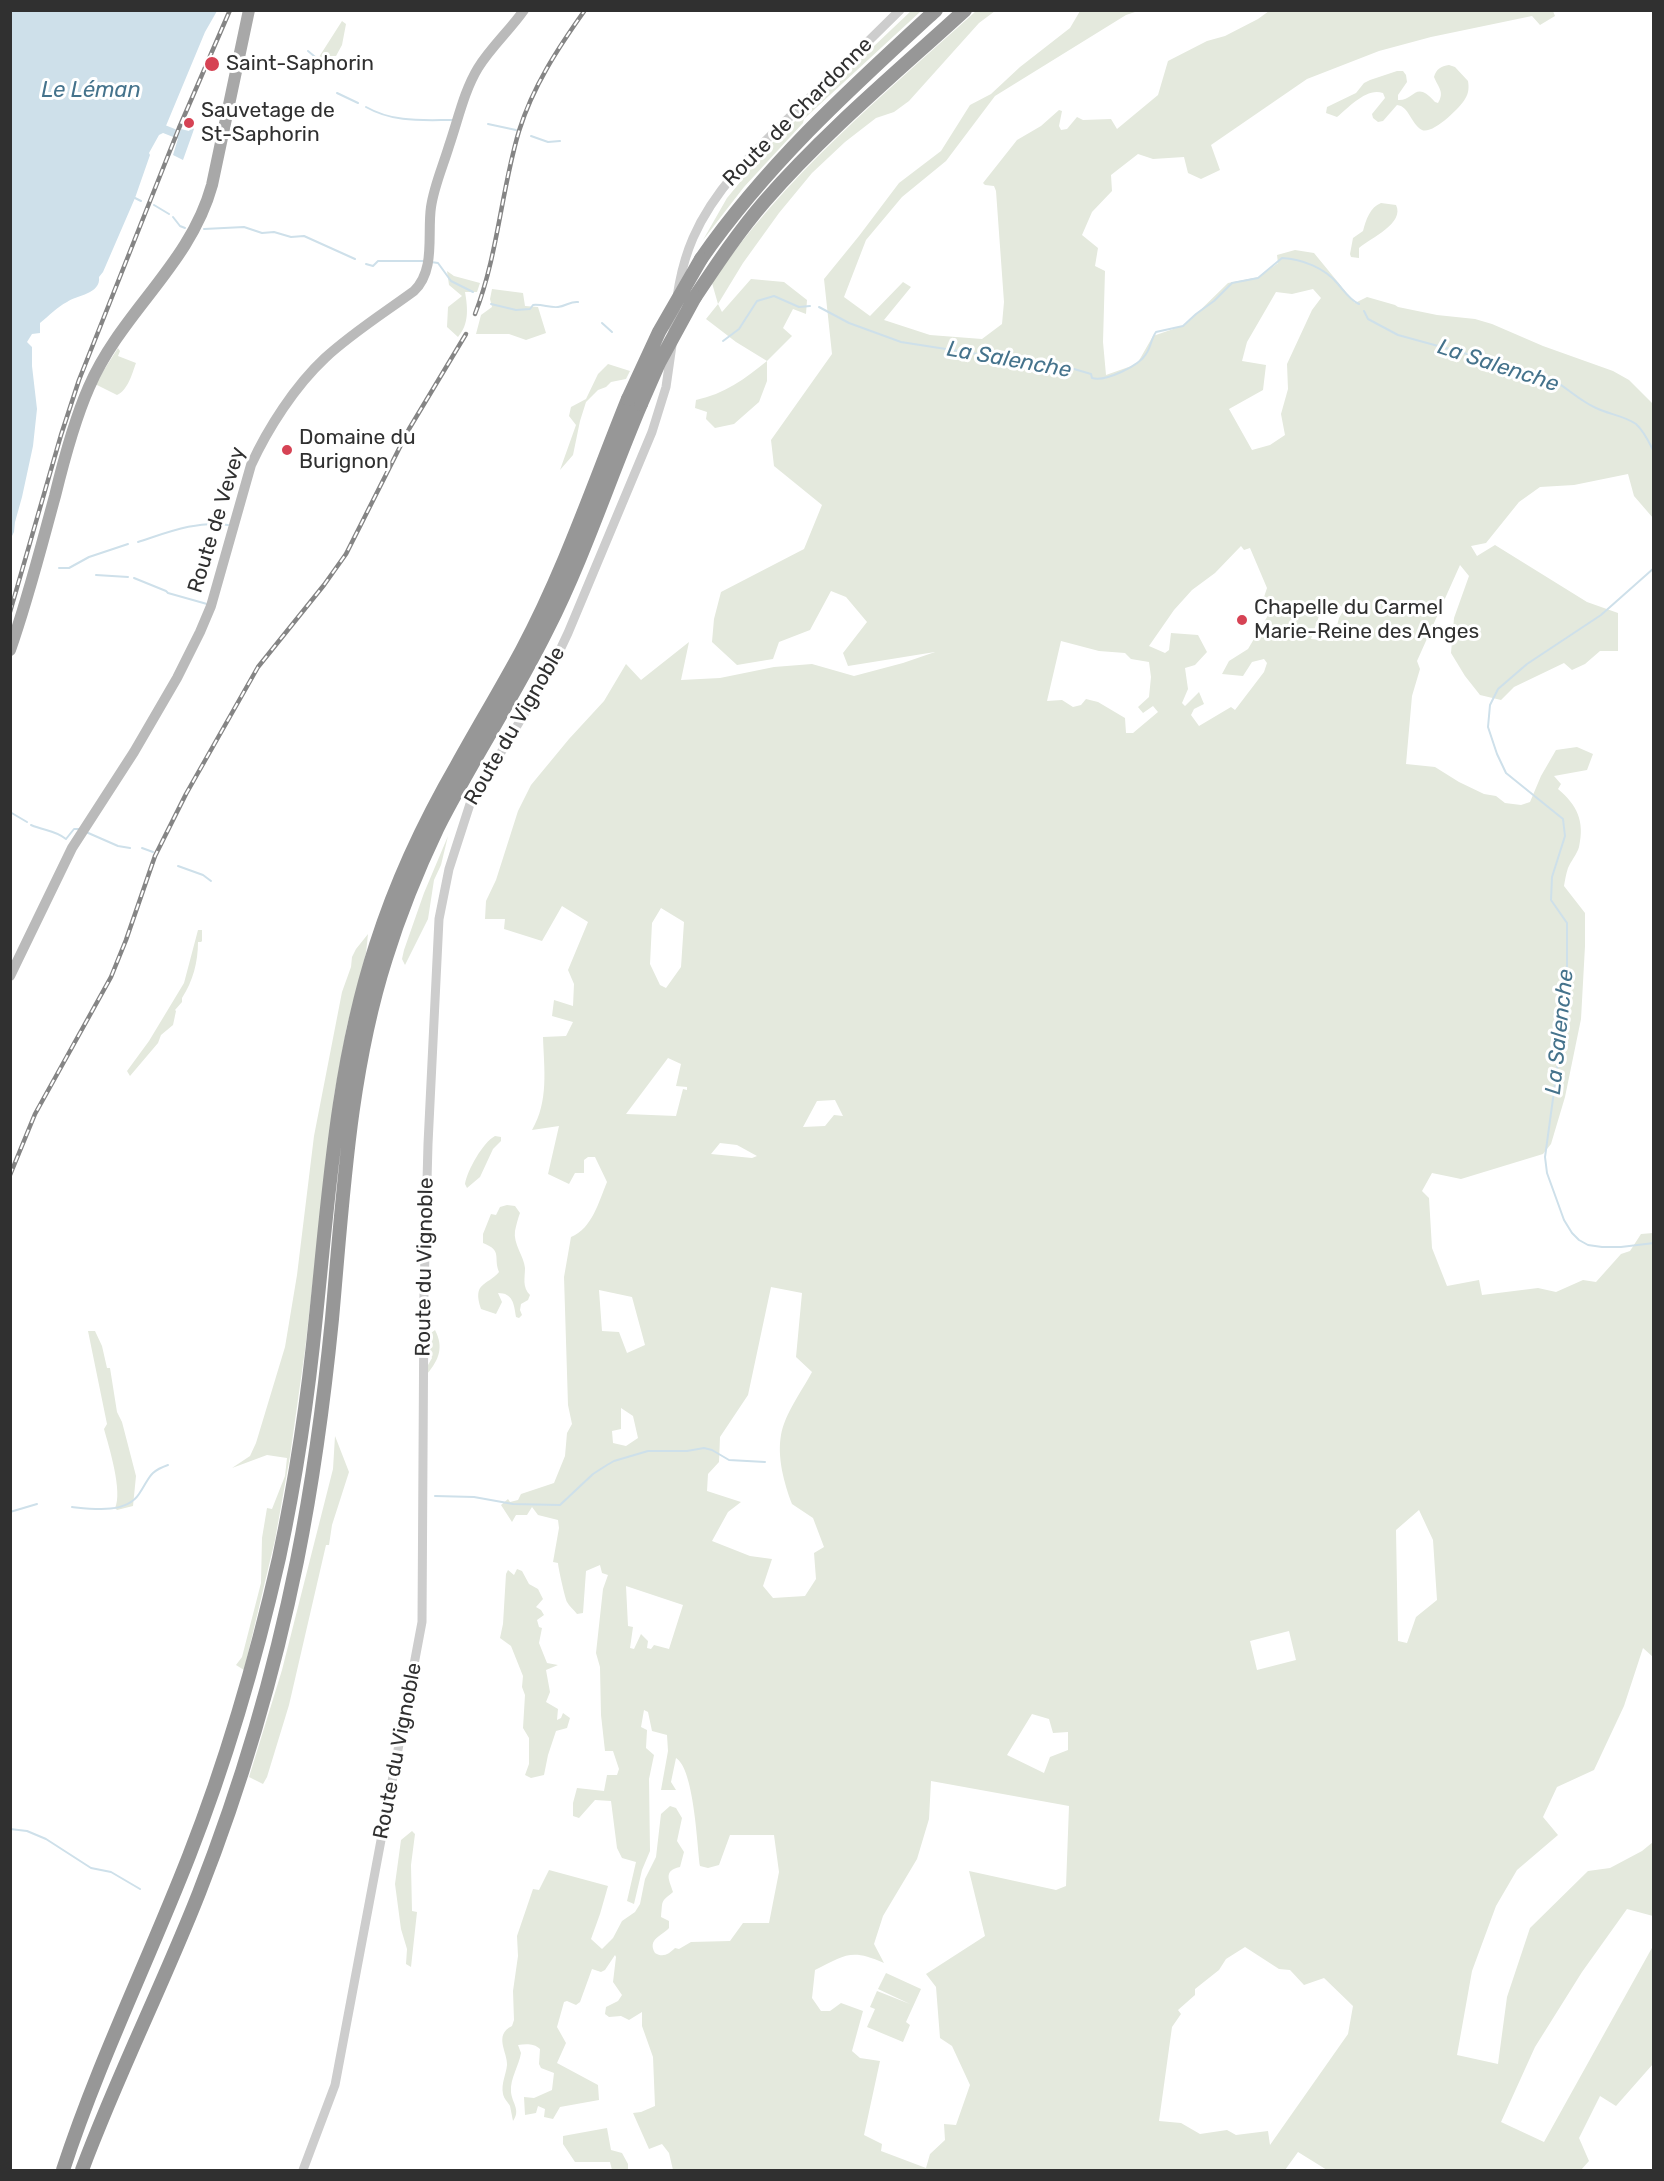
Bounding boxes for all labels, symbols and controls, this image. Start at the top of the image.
street label: Route de Chardonne [718,32,878,192]
place label: Saint-Saphorin [226,51,374,77]
marker: Saint-Saphorin [203,55,221,73]
water label: Le Léman [41,78,141,104]
place label: Sauvetage de St-Saphorin [201,98,335,148]
marker: Sauvetage de St-Saphorin [182,116,196,130]
water label: La Salenche [1434,334,1562,398]
water label: La Salenche [945,336,1073,384]
place label: Domaine du Burignon [299,425,416,475]
marker: Domaine du Burignon [280,443,294,457]
street label: Route de Vevey [183,444,251,596]
place label: Chapelle du Carmel Marie-Reine des Anges [1254,595,1479,645]
marker: Chapelle du Carmel Marie-Reine des Anges [1235,613,1249,627]
street label: Route du Vignoble [459,642,571,810]
water label: La Salenche [1540,968,1580,1096]
street label: Route du Vignoble [411,1177,439,1357]
street label: Route du Vignoble [369,1661,427,1841]

